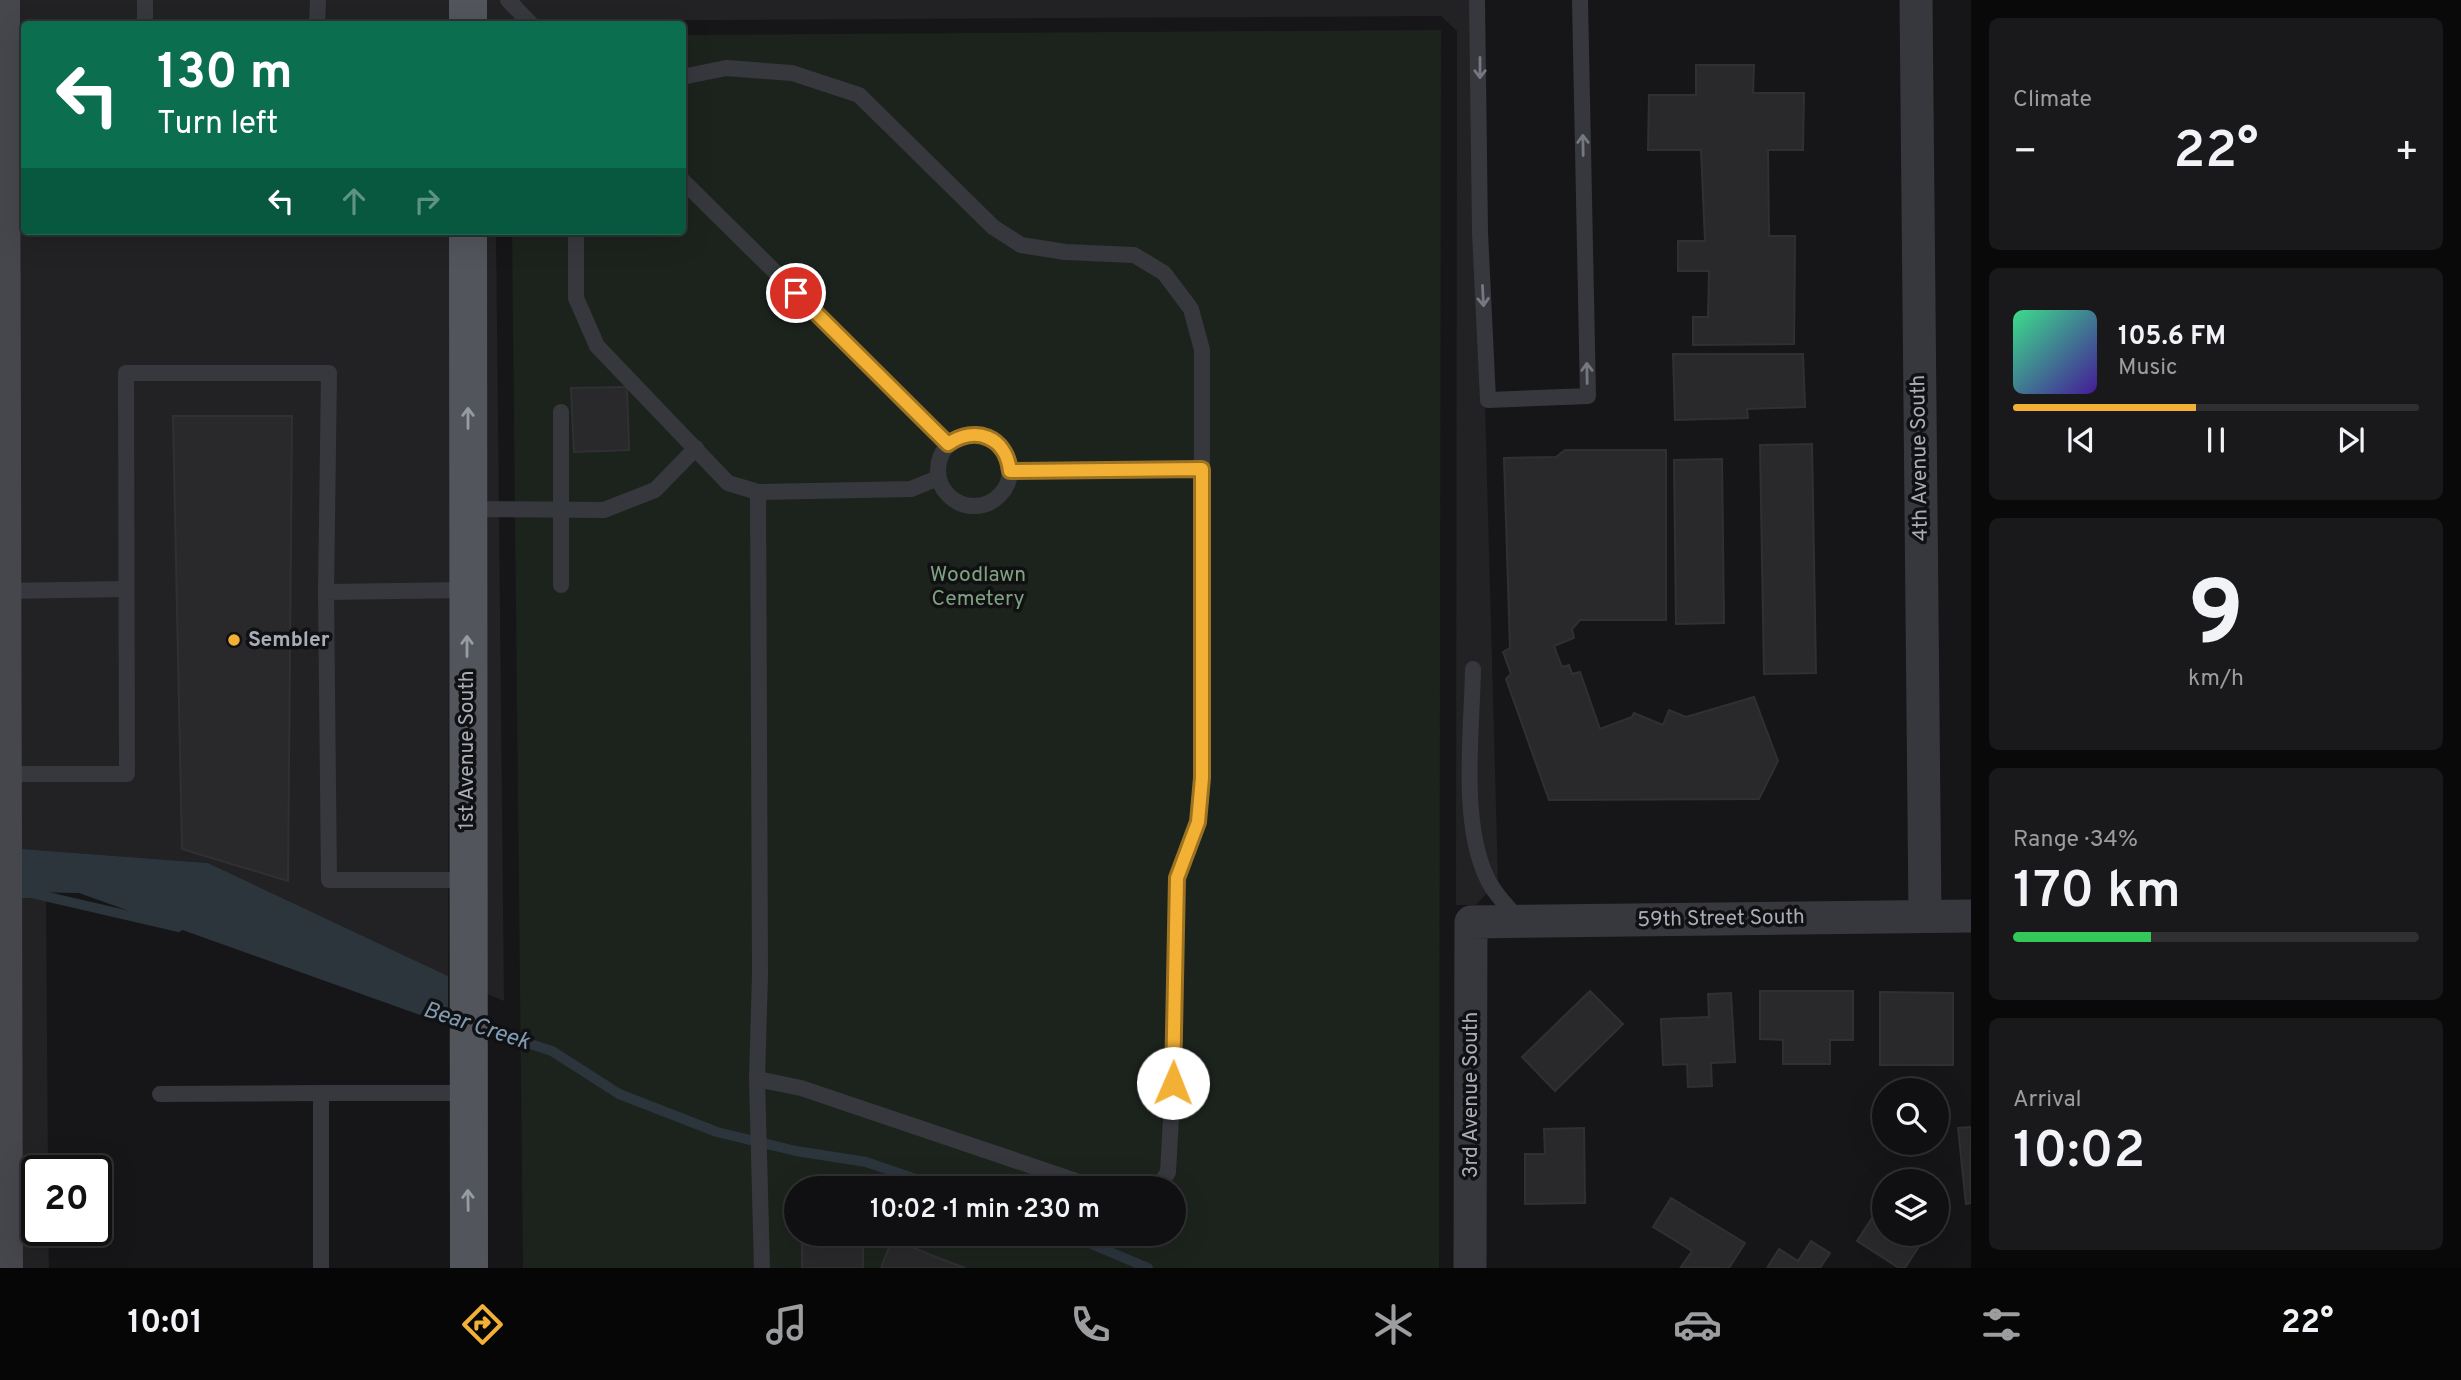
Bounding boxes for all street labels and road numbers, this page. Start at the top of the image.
street label: 4th Avenue South [1905,374,1935,542]
street label: 1st Avenue South [454,670,481,830]
street label: 59th Street South [1637,904,1805,934]
street label: 3rd Avenue South [1458,1012,1485,1178]

